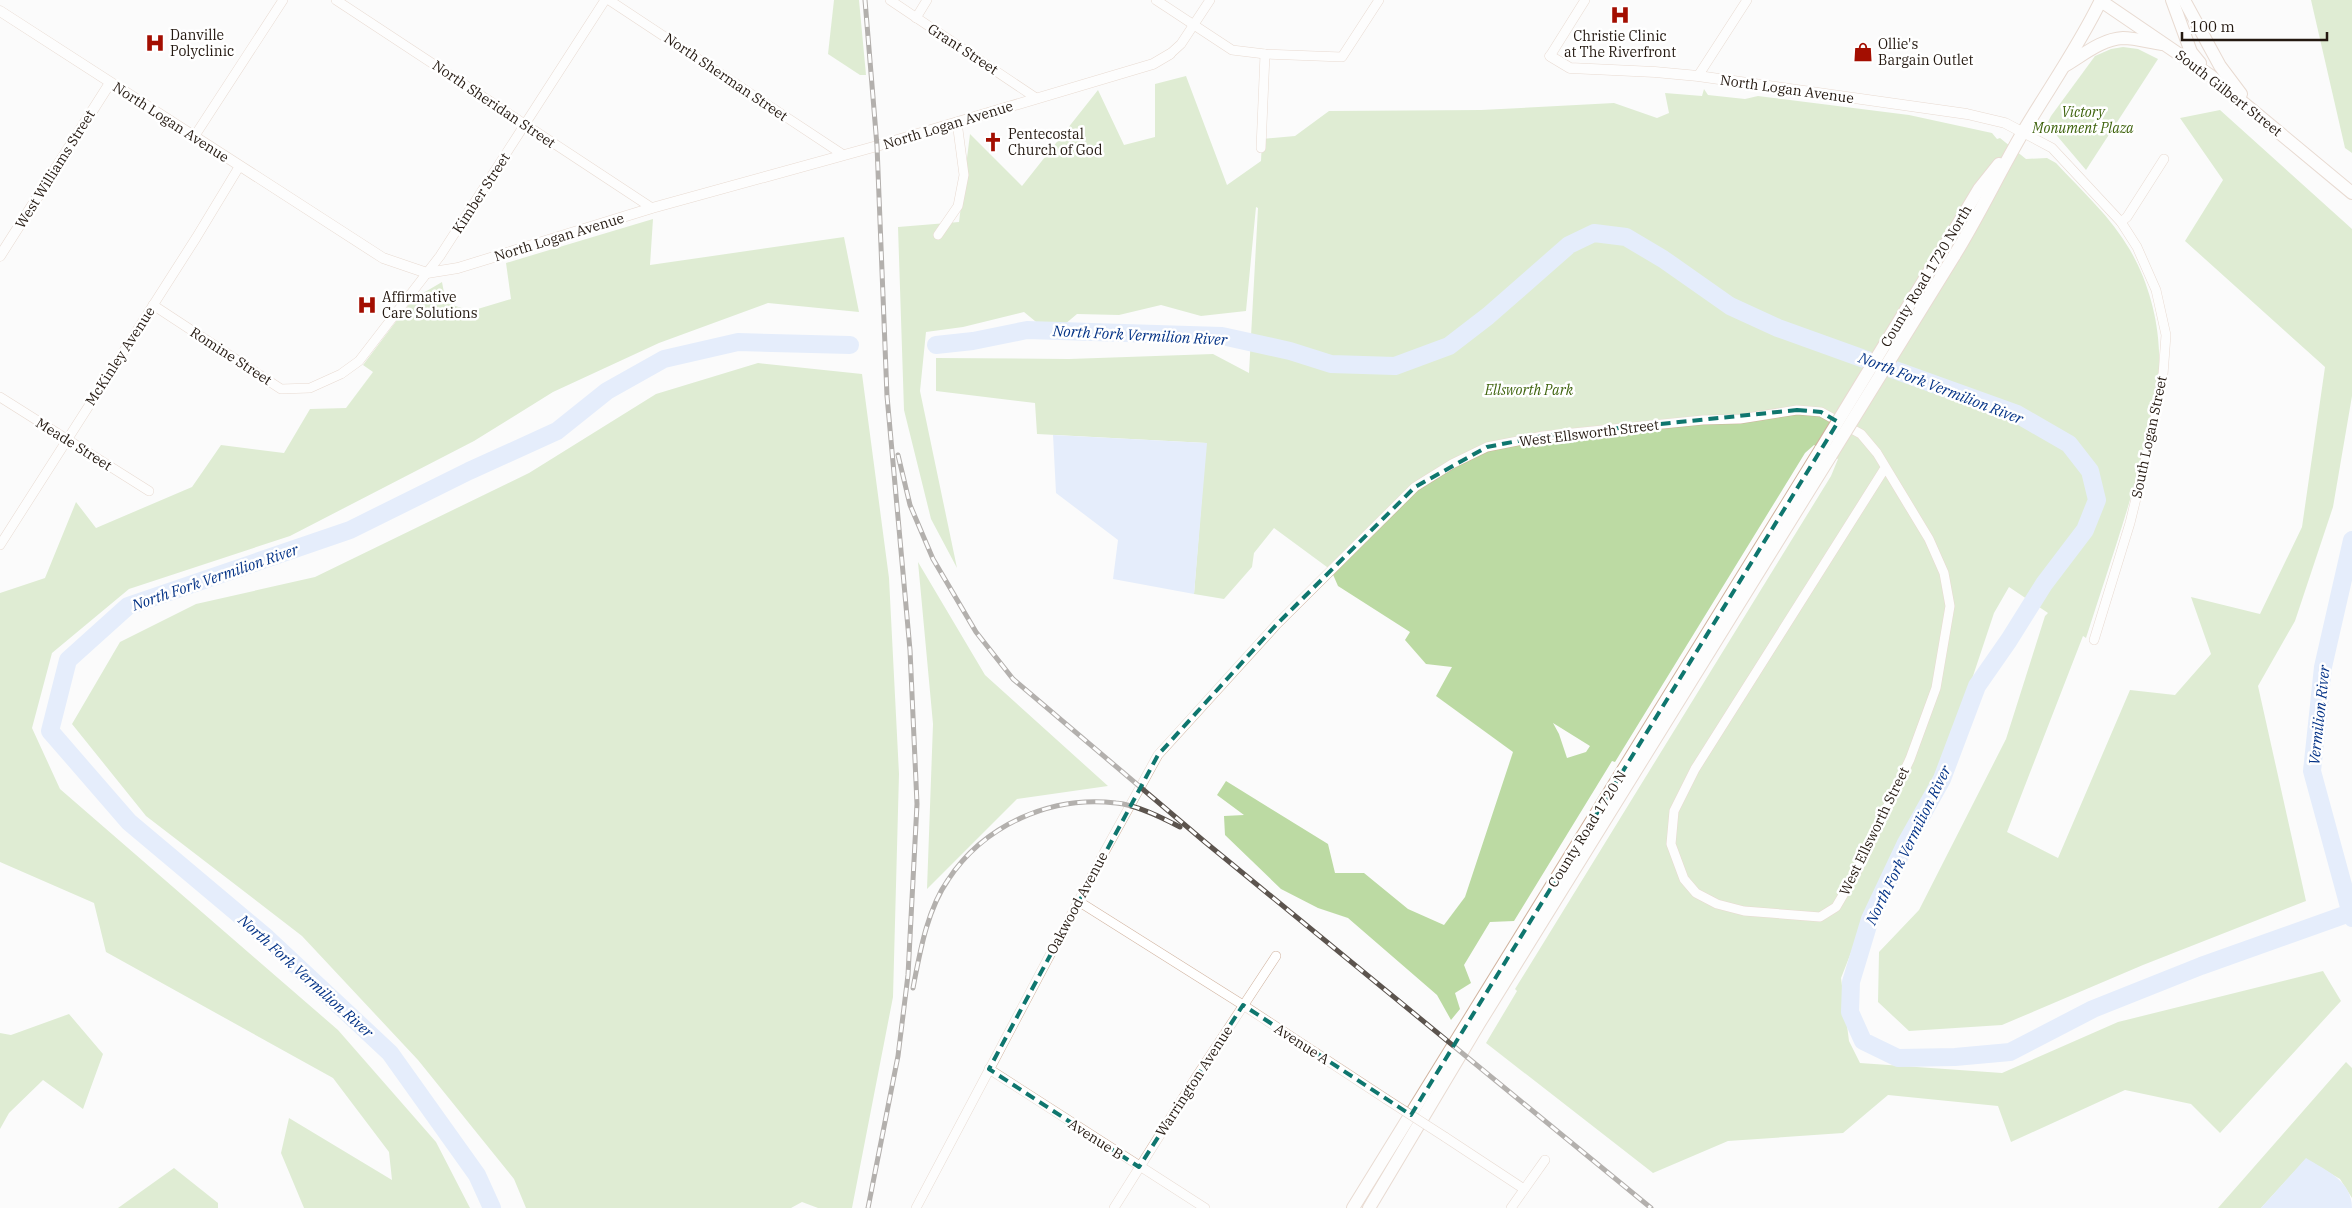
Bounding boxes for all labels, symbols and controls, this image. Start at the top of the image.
hospital icon: Christie Clinic at The Riverfront [1609,4,1631,26]
scale bar [2182,10,2327,42]
text: 100 m [2190,17,2235,36]
street label: Grant Street [924,20,1002,78]
place label: Danville Polyclinic [170,26,234,60]
place label: Christie Clinic at The Riverfront [1564,27,1676,61]
street label: North Sherman Street [661,29,791,125]
hospital icon: Danville Polyclinic [144,32,166,54]
place label: Ollie's Bargain Outlet [1878,35,1973,69]
shop icon: Ollie's Bargain Outlet [1852,41,1874,63]
street label: South Gilbert Street [2172,46,2286,140]
street label: North Sheridan Street [429,56,559,152]
street label: North Logan Avenue [1719,71,1855,107]
street label: North Logan Avenue [110,78,232,166]
street label: North Logan Avenue [881,97,1015,153]
park label: Victory Monument Plaza [2031,103,2134,137]
street label: West Williams Street [11,106,99,232]
place label: Pentecostal Church of God [1008,125,1103,159]
church icon: Pentecostal Church of God [982,131,1004,153]
street label: Kimber Street [448,149,514,237]
street label: County Road 1720 North [1876,202,1976,350]
street label: North Logan Avenue [492,209,626,265]
place label: Affirmative Care Solutions [382,288,478,322]
hospital icon: Affirmative Care Solutions [356,294,378,316]
street label: McKinley Avenue [81,303,159,409]
water label: North Fork Vermilion River [1051,321,1228,349]
street label: Romine Street [187,323,275,389]
water label: North Fork Vermilion River [1855,347,2026,428]
street label: South Logan Street [2127,374,2171,500]
park label: Ellsworth Park [1484,381,1574,399]
street label: Meade Street [33,414,115,474]
street label: West Ellsworth Street [1518,415,1660,451]
water label: North Fork Vermilion River [128,539,301,615]
water label: Vermilion River [2304,664,2334,766]
water label: North Fork Vermilion River [1861,762,1955,929]
street label: West Ellsworth Street [1835,764,1913,898]
street label: County Road 1720 N [1544,767,1630,891]
street label: Oakwood Avenue [1042,849,1112,957]
water label: North Fork Vermilion River [234,910,378,1042]
street label: Avenue A [1271,1020,1333,1069]
street label: Warrington Avenue [1152,1022,1236,1140]
street label: Avenue B [1065,1115,1127,1163]

